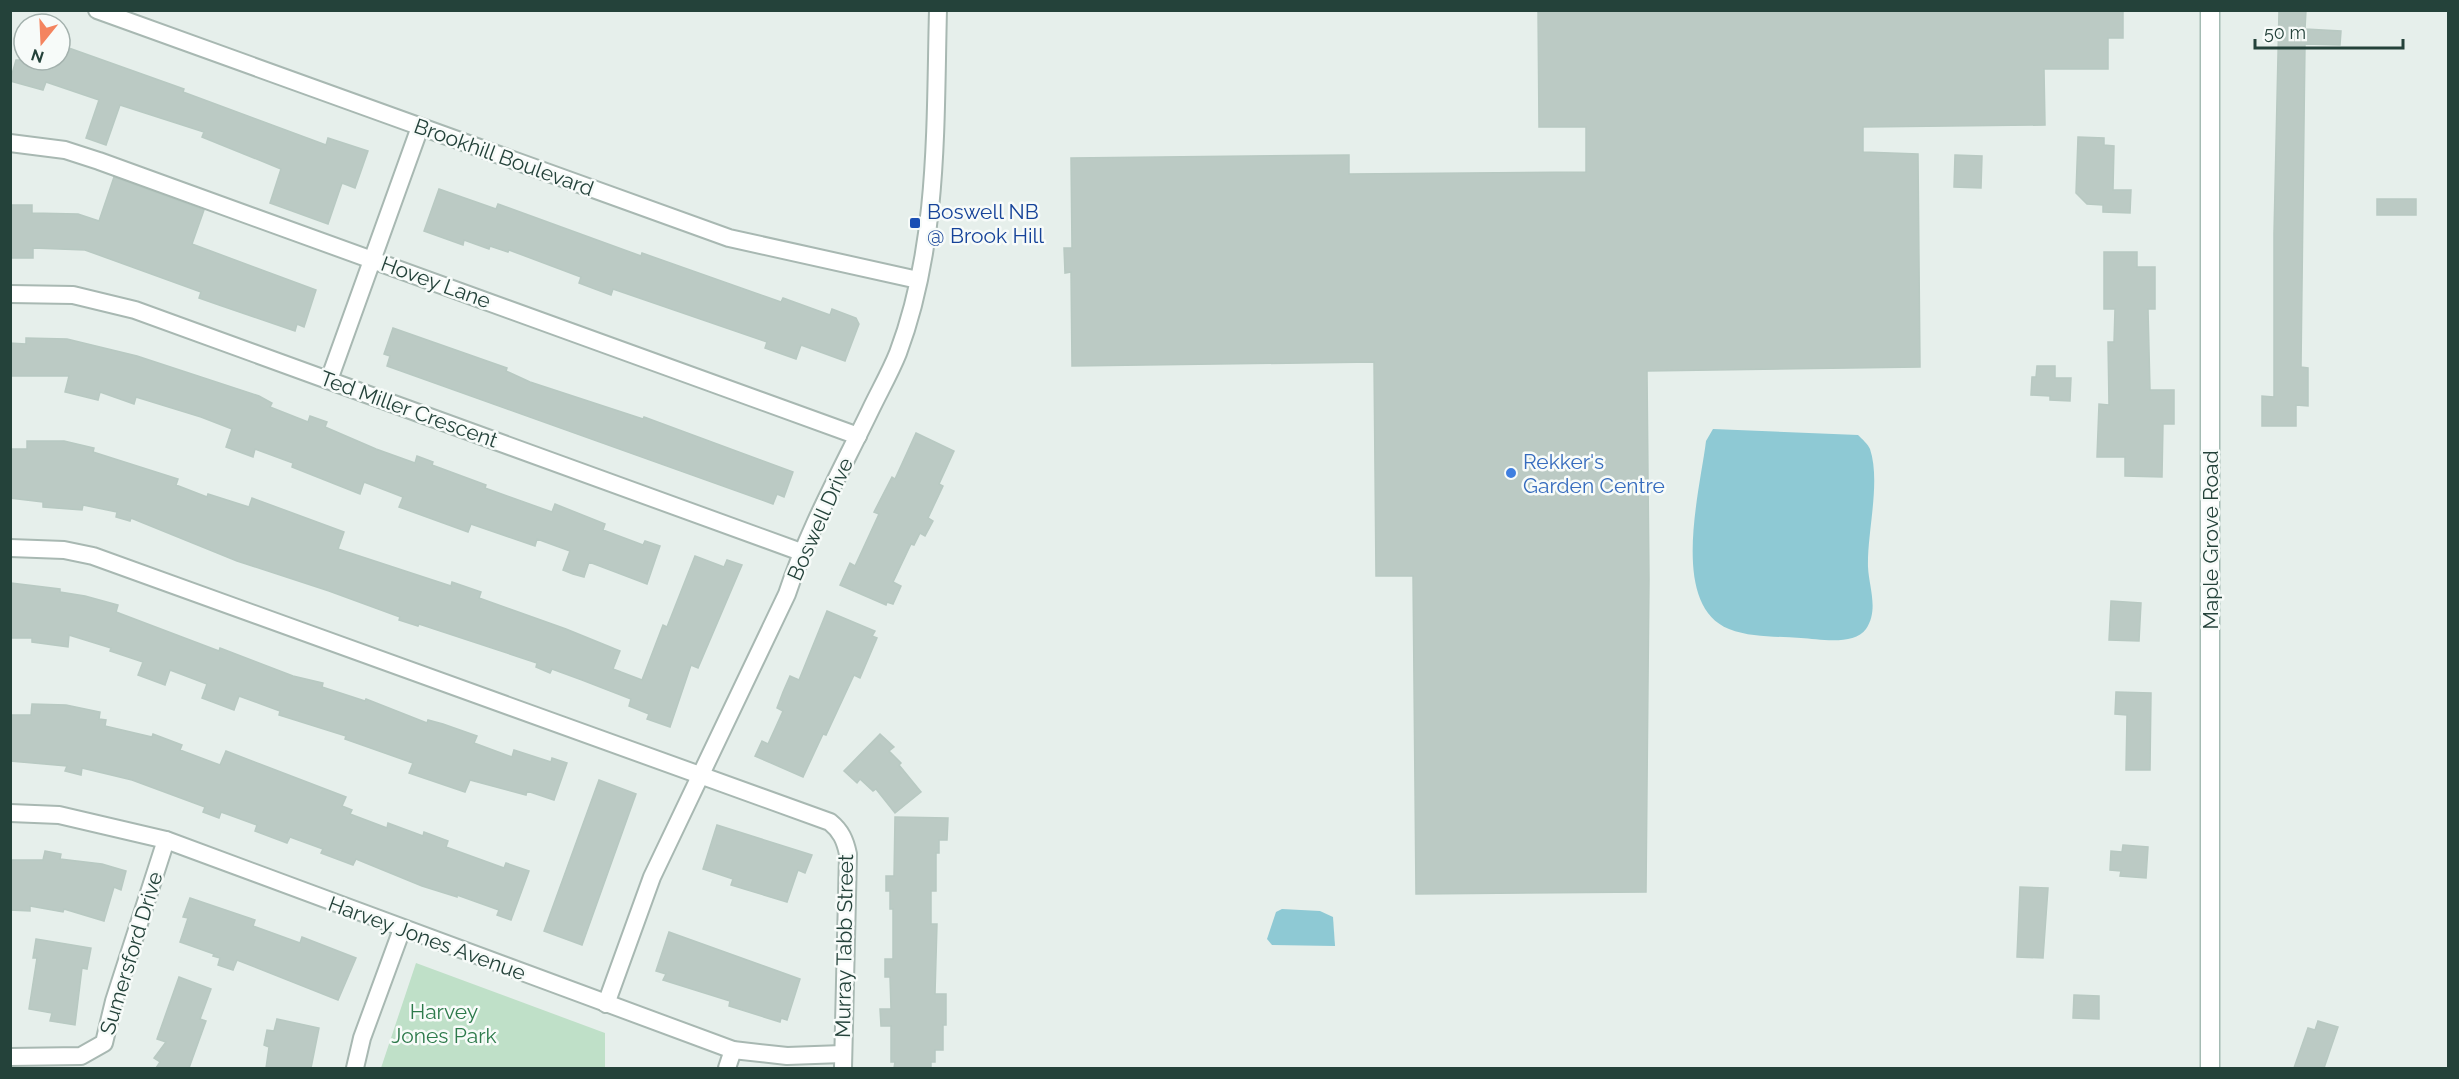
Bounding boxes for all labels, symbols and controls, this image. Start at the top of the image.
north arrow [12,12,72,72]
scale bar [2255,12,2404,50]
text: 50 m [2264,22,2306,43]
text: N [29,45,46,67]
street label: Brookhill Boulevard [411,113,597,201]
place label: Boswell NB @ Brook Hill [927,199,1044,248]
marker: Boswell NB @ Brook Hill [908,216,922,230]
street label: Hovey Lane [378,251,494,313]
street label: Ted Miller Crescent [317,365,501,453]
place label: Rekker's Garden Centre [1523,449,1665,498]
street label: Maple Grove Road [2198,450,2223,630]
street label: Boswell Drive [782,454,858,584]
marker: Rekker's Garden Centre [1504,466,1518,480]
street label: Murray Tabb Street [830,854,858,1038]
street label: Sumersford Drive [94,869,168,1037]
street label: Harvey Jones Avenue [325,891,529,985]
park label: Harvey Jones Park [391,999,497,1048]

